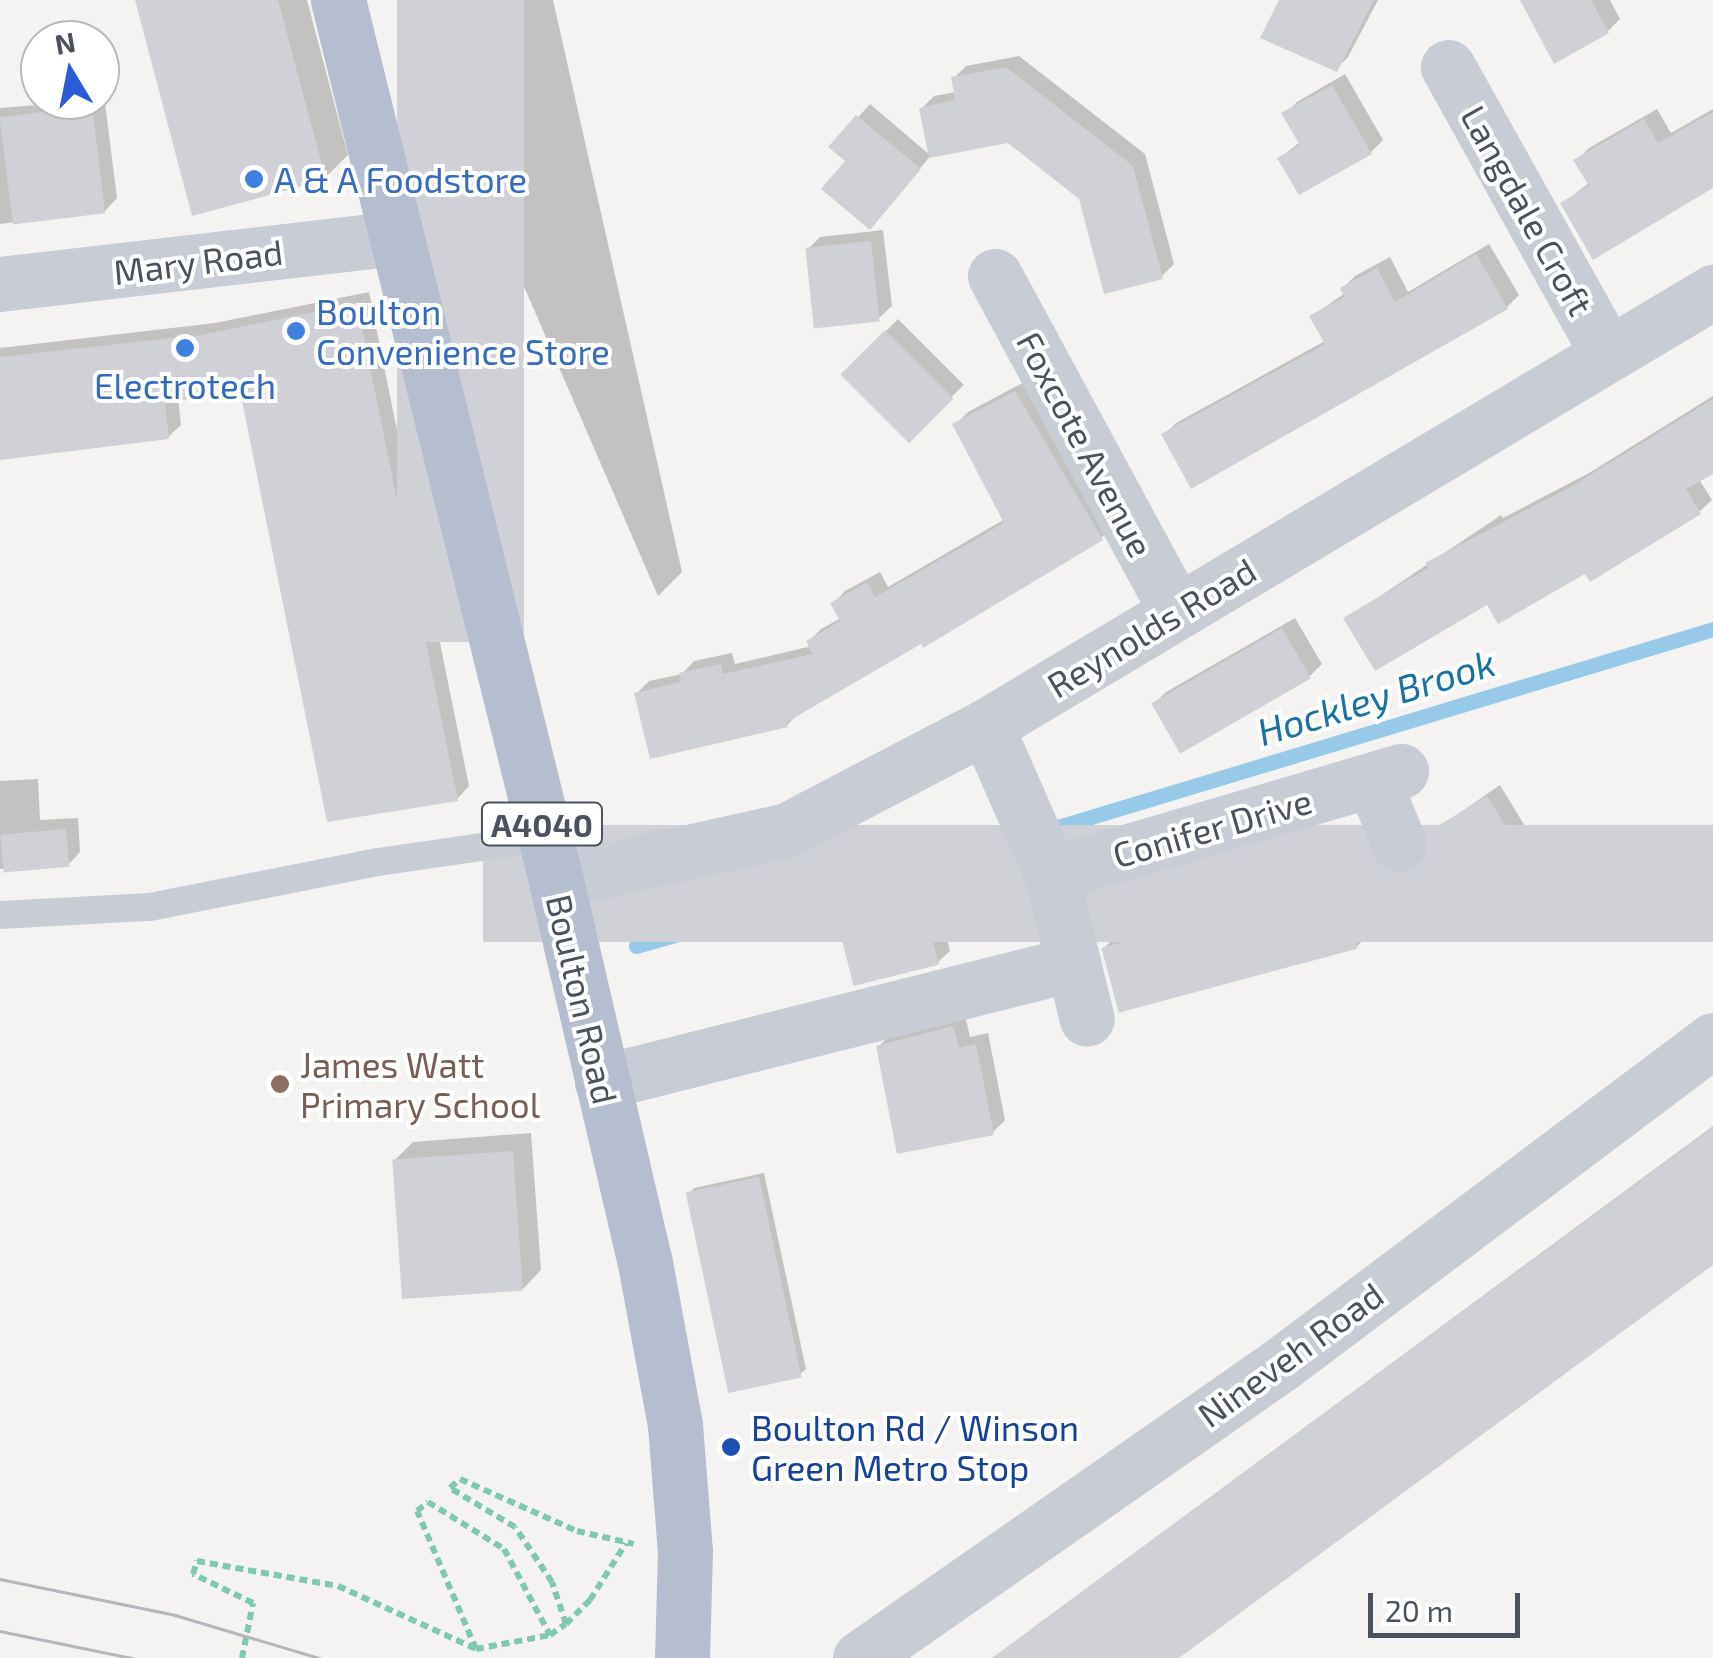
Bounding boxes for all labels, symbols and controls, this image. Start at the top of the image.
north arrow [20,20,120,120]
text: N [52,24,78,61]
street label: Langdale Croft [1453,98,1603,322]
place label: A & A Foodstore [274,158,529,200]
marker: A & A Foodstore [243,168,265,190]
street label: Mary Road [111,230,285,292]
place label: Boulton Convenience Store [316,290,610,372]
marker: Boulton Convenience Store [285,320,307,342]
street label: Foxcote Avenue [1009,324,1163,564]
marker: Electrotech [174,337,196,359]
place label: Electrotech [94,364,276,406]
street label: Reynolds Road [1039,548,1263,706]
water label: Hockley Brook [1252,639,1500,755]
street label: Conifer Drive [1107,778,1317,876]
road number: A4040 [480,797,604,851]
street label: Boulton Road [539,890,627,1108]
place label: James Watt Primary School [300,1043,541,1125]
marker: James Watt Primary School [269,1073,291,1095]
street label: Nineveh Road [1189,1273,1391,1435]
place label: Boulton Rd / Winson Green Metro Stop [751,1406,1080,1488]
marker: Boulton Rd / Winson Green Metro Stop [720,1436,742,1458]
scale bar [1373,1573,1526,1635]
text: 20 m [1385,1592,1453,1628]

